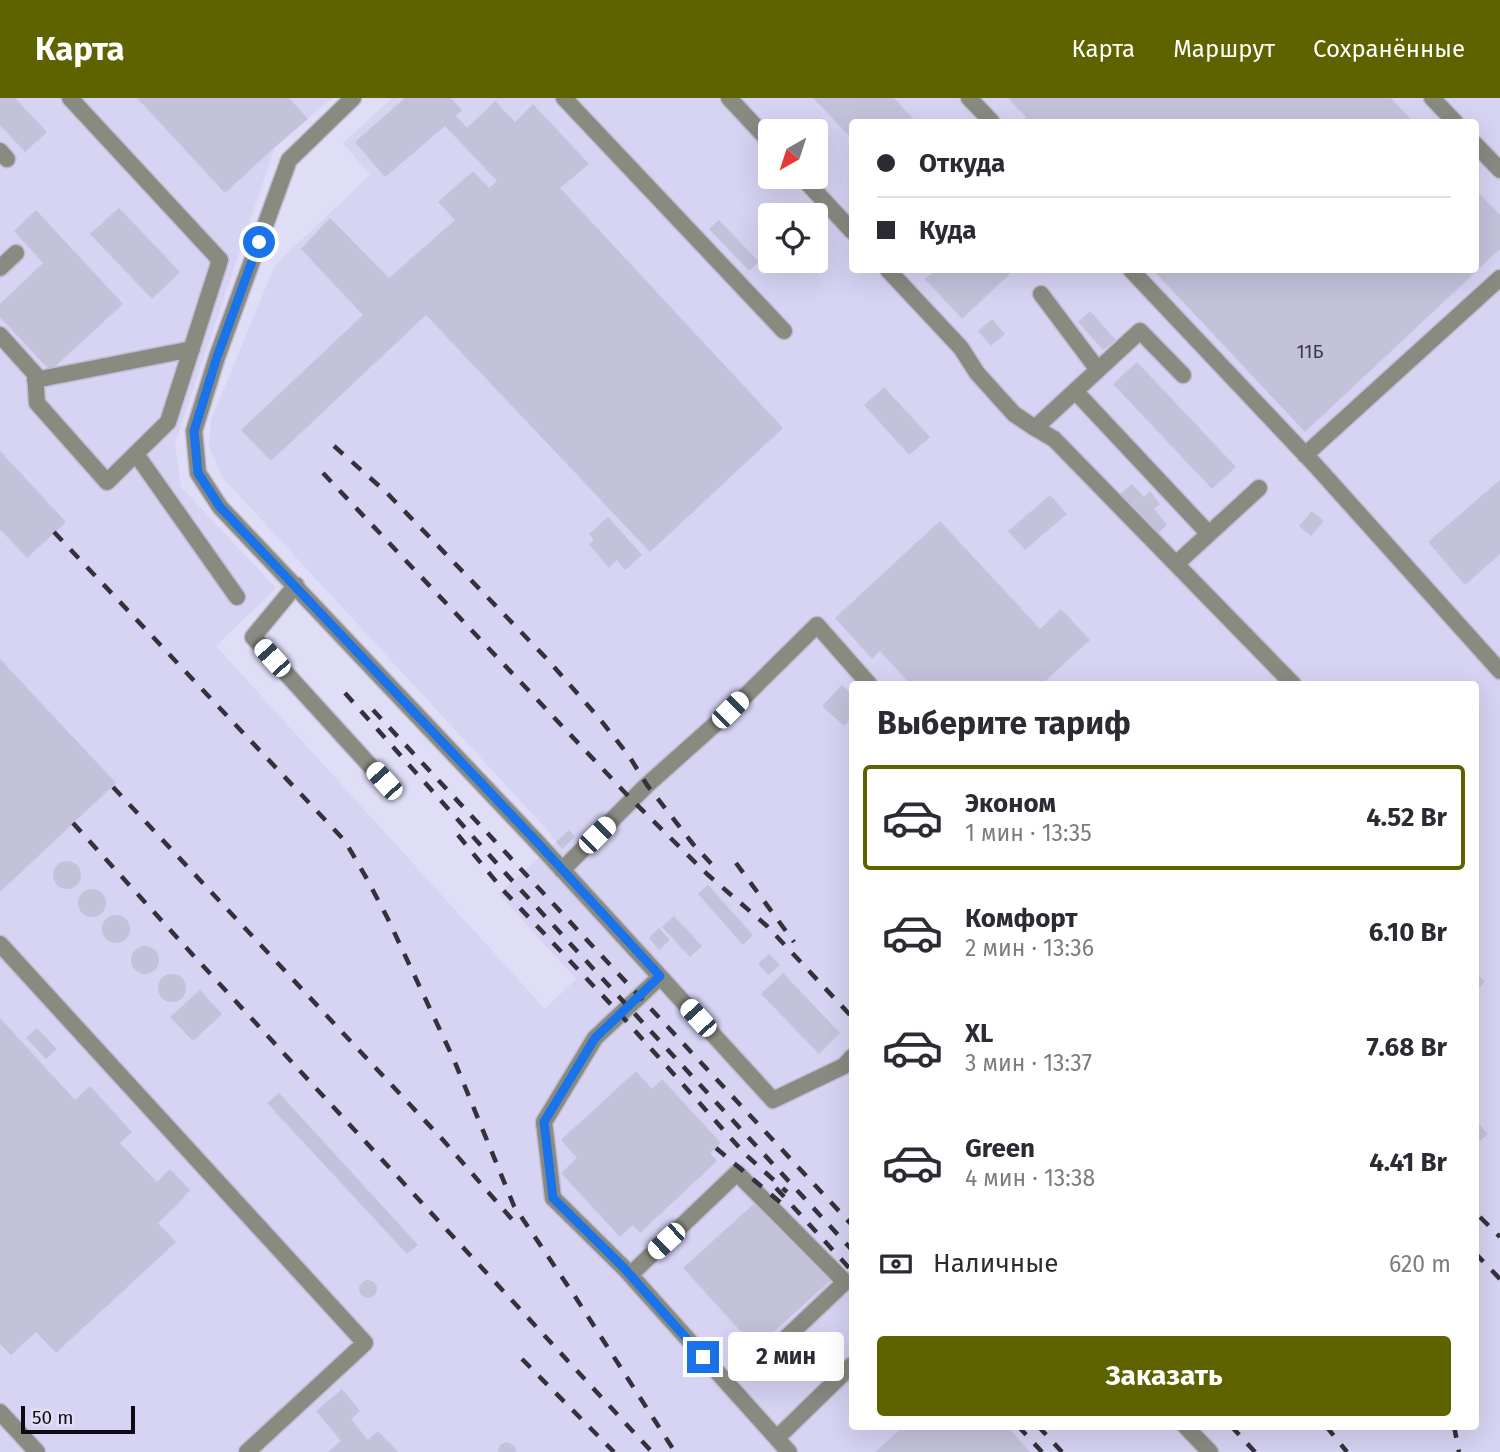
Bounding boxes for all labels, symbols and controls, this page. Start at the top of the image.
text: Карта [35,29,125,69]
text: Карта [1072,35,1135,63]
text: Маршрут [1173,35,1275,63]
text: Сохранённые [1313,35,1465,63]
north arrow [758,119,828,189]
map controls [758,119,828,273]
text: Откуда [919,148,1005,179]
button: locate [758,203,828,273]
text: Куда [919,215,977,246]
route start [243,226,275,258]
house number: 11Б [1296,340,1324,363]
car [251,635,294,681]
car [708,688,753,732]
text: Выберите тариф [877,704,1131,742]
car [363,758,406,804]
icon: car [881,786,944,849]
text: Эконом [965,788,1056,819]
text: 4.52 Br [1366,802,1447,833]
car [575,813,620,857]
text: 1 мин · 13:35 [965,819,1092,847]
icon: car [881,901,944,964]
text: Комфорт [965,903,1078,934]
text: 6.10 Br [1369,917,1447,948]
text: 2 мин · 13:36 [965,934,1094,962]
car [677,995,720,1041]
icon: car [881,1016,944,1079]
text: XL [965,1018,993,1049]
text: 7.68 Br [1366,1032,1447,1063]
text: 3 мин · 13:37 [965,1049,1092,1077]
icon: car [881,1131,944,1194]
text: Green [965,1133,1035,1164]
text: 4.41 Br [1369,1147,1447,1178]
text: 4 мин · 13:38 [965,1164,1095,1192]
car [644,1219,689,1263]
icon: cash [877,1245,915,1283]
text: Наличные [933,1248,1058,1279]
text: 620 m [1389,1250,1451,1278]
callout: 2 мин [728,1332,843,1382]
button: Заказать [877,1336,1451,1416]
route end [687,1341,719,1373]
text: 2 мин [756,1342,816,1370]
scale bar [21,1403,135,1435]
text: 50 m [32,1406,73,1429]

